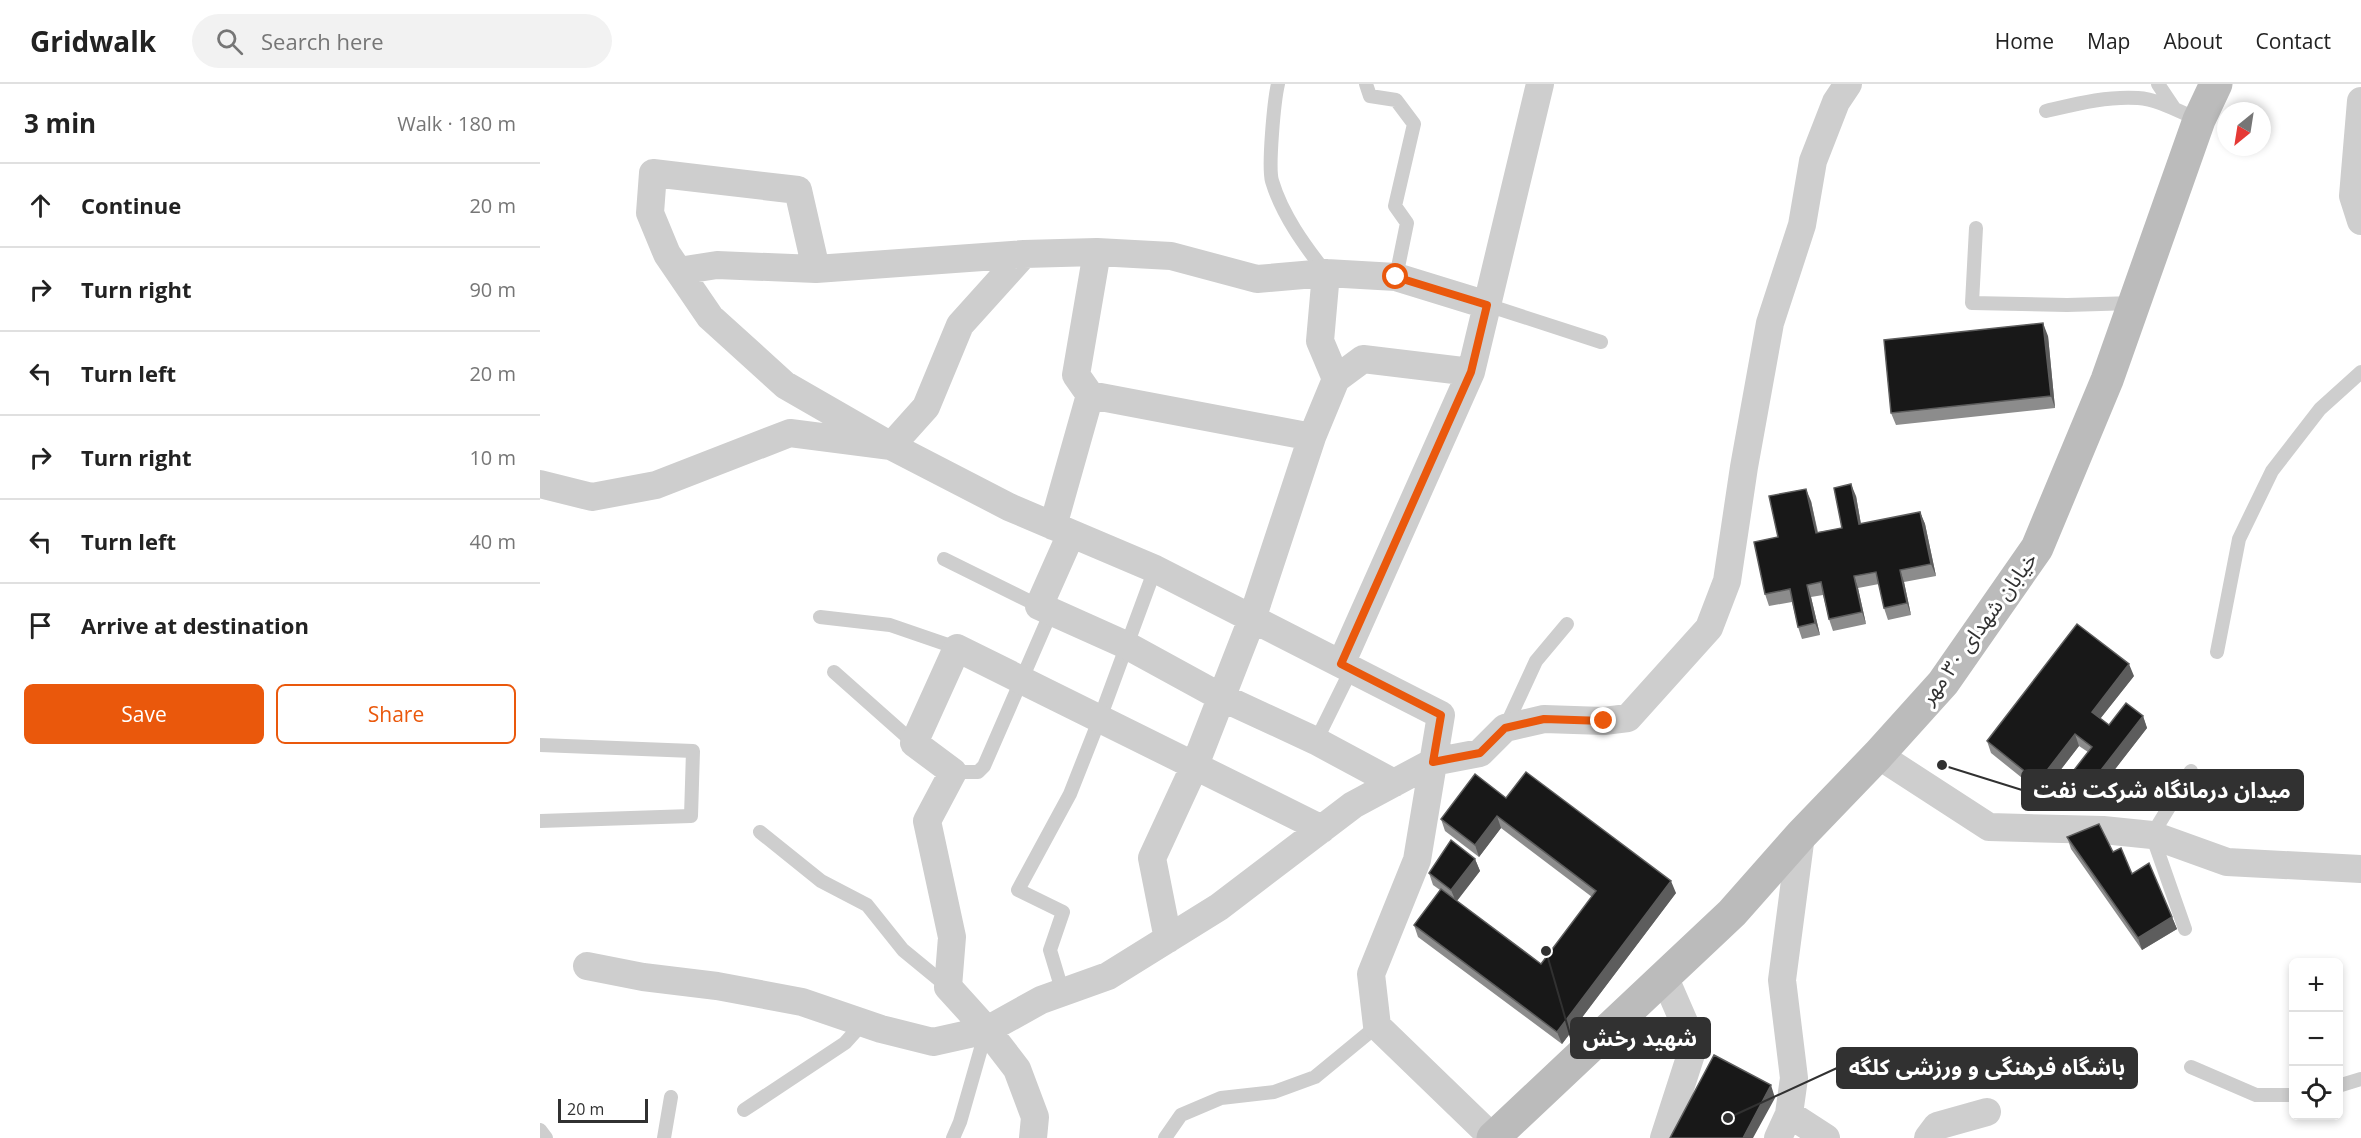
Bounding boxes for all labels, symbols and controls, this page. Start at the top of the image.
search box [192,14,612,68]
text: Gridwalk [30,22,156,60]
icon: search [213,25,246,58]
text: Search here [261,26,384,56]
text: Home [1995,27,2054,55]
text: Map [2087,27,2130,55]
text: About [2163,27,2223,55]
text: Contact [2256,27,2331,55]
north arrow [2217,102,2271,156]
text: 3 min [24,105,96,141]
text: Walk · 180 m [397,110,516,137]
icon: ahead [24,189,57,222]
text: Continue [81,190,181,220]
text: 20 m [469,192,516,219]
route start [1382,263,1408,289]
icon: right [24,273,57,306]
text: Turn right [81,274,192,304]
text: 90 m [469,276,516,303]
icon: left [24,357,57,390]
text: Turn left [81,358,176,388]
text: 20 m [469,360,516,387]
icon: right [24,441,57,474]
text: Turn right [81,442,192,472]
text: 10 m [469,444,516,471]
icon: left [24,525,57,558]
text: Turn left [81,526,176,556]
text: 40 m [469,528,516,555]
street label: خیابان شهدای ۳۰ مهر [1913,546,2043,711]
icon: arrive [24,609,57,642]
text: Arrive at destination [81,610,309,640]
button: Save [24,684,264,744]
button: Share [276,684,516,744]
route end [1590,707,1616,733]
callout: میدان درمانگاه شرکت نفت [2022,770,2303,810]
text: میدان درمانگاه شرکت نفت [2033,774,2291,804]
map controls [2289,958,2343,1120]
button: + [2289,958,2343,1012]
button: − [2289,1012,2343,1066]
callout: شهید رخش [1571,1018,1710,1058]
text: شهید رخش [1583,1022,1697,1052]
callout: باشگاه فرهنگی و ورزشی کلگه [1837,1048,2137,1088]
text: باشگاه فرهنگی و ورزشی کلگه [1849,1051,2125,1081]
button: locate [2289,1066,2343,1120]
scale bar [558,1096,648,1124]
text: 20 m [567,1098,604,1120]

